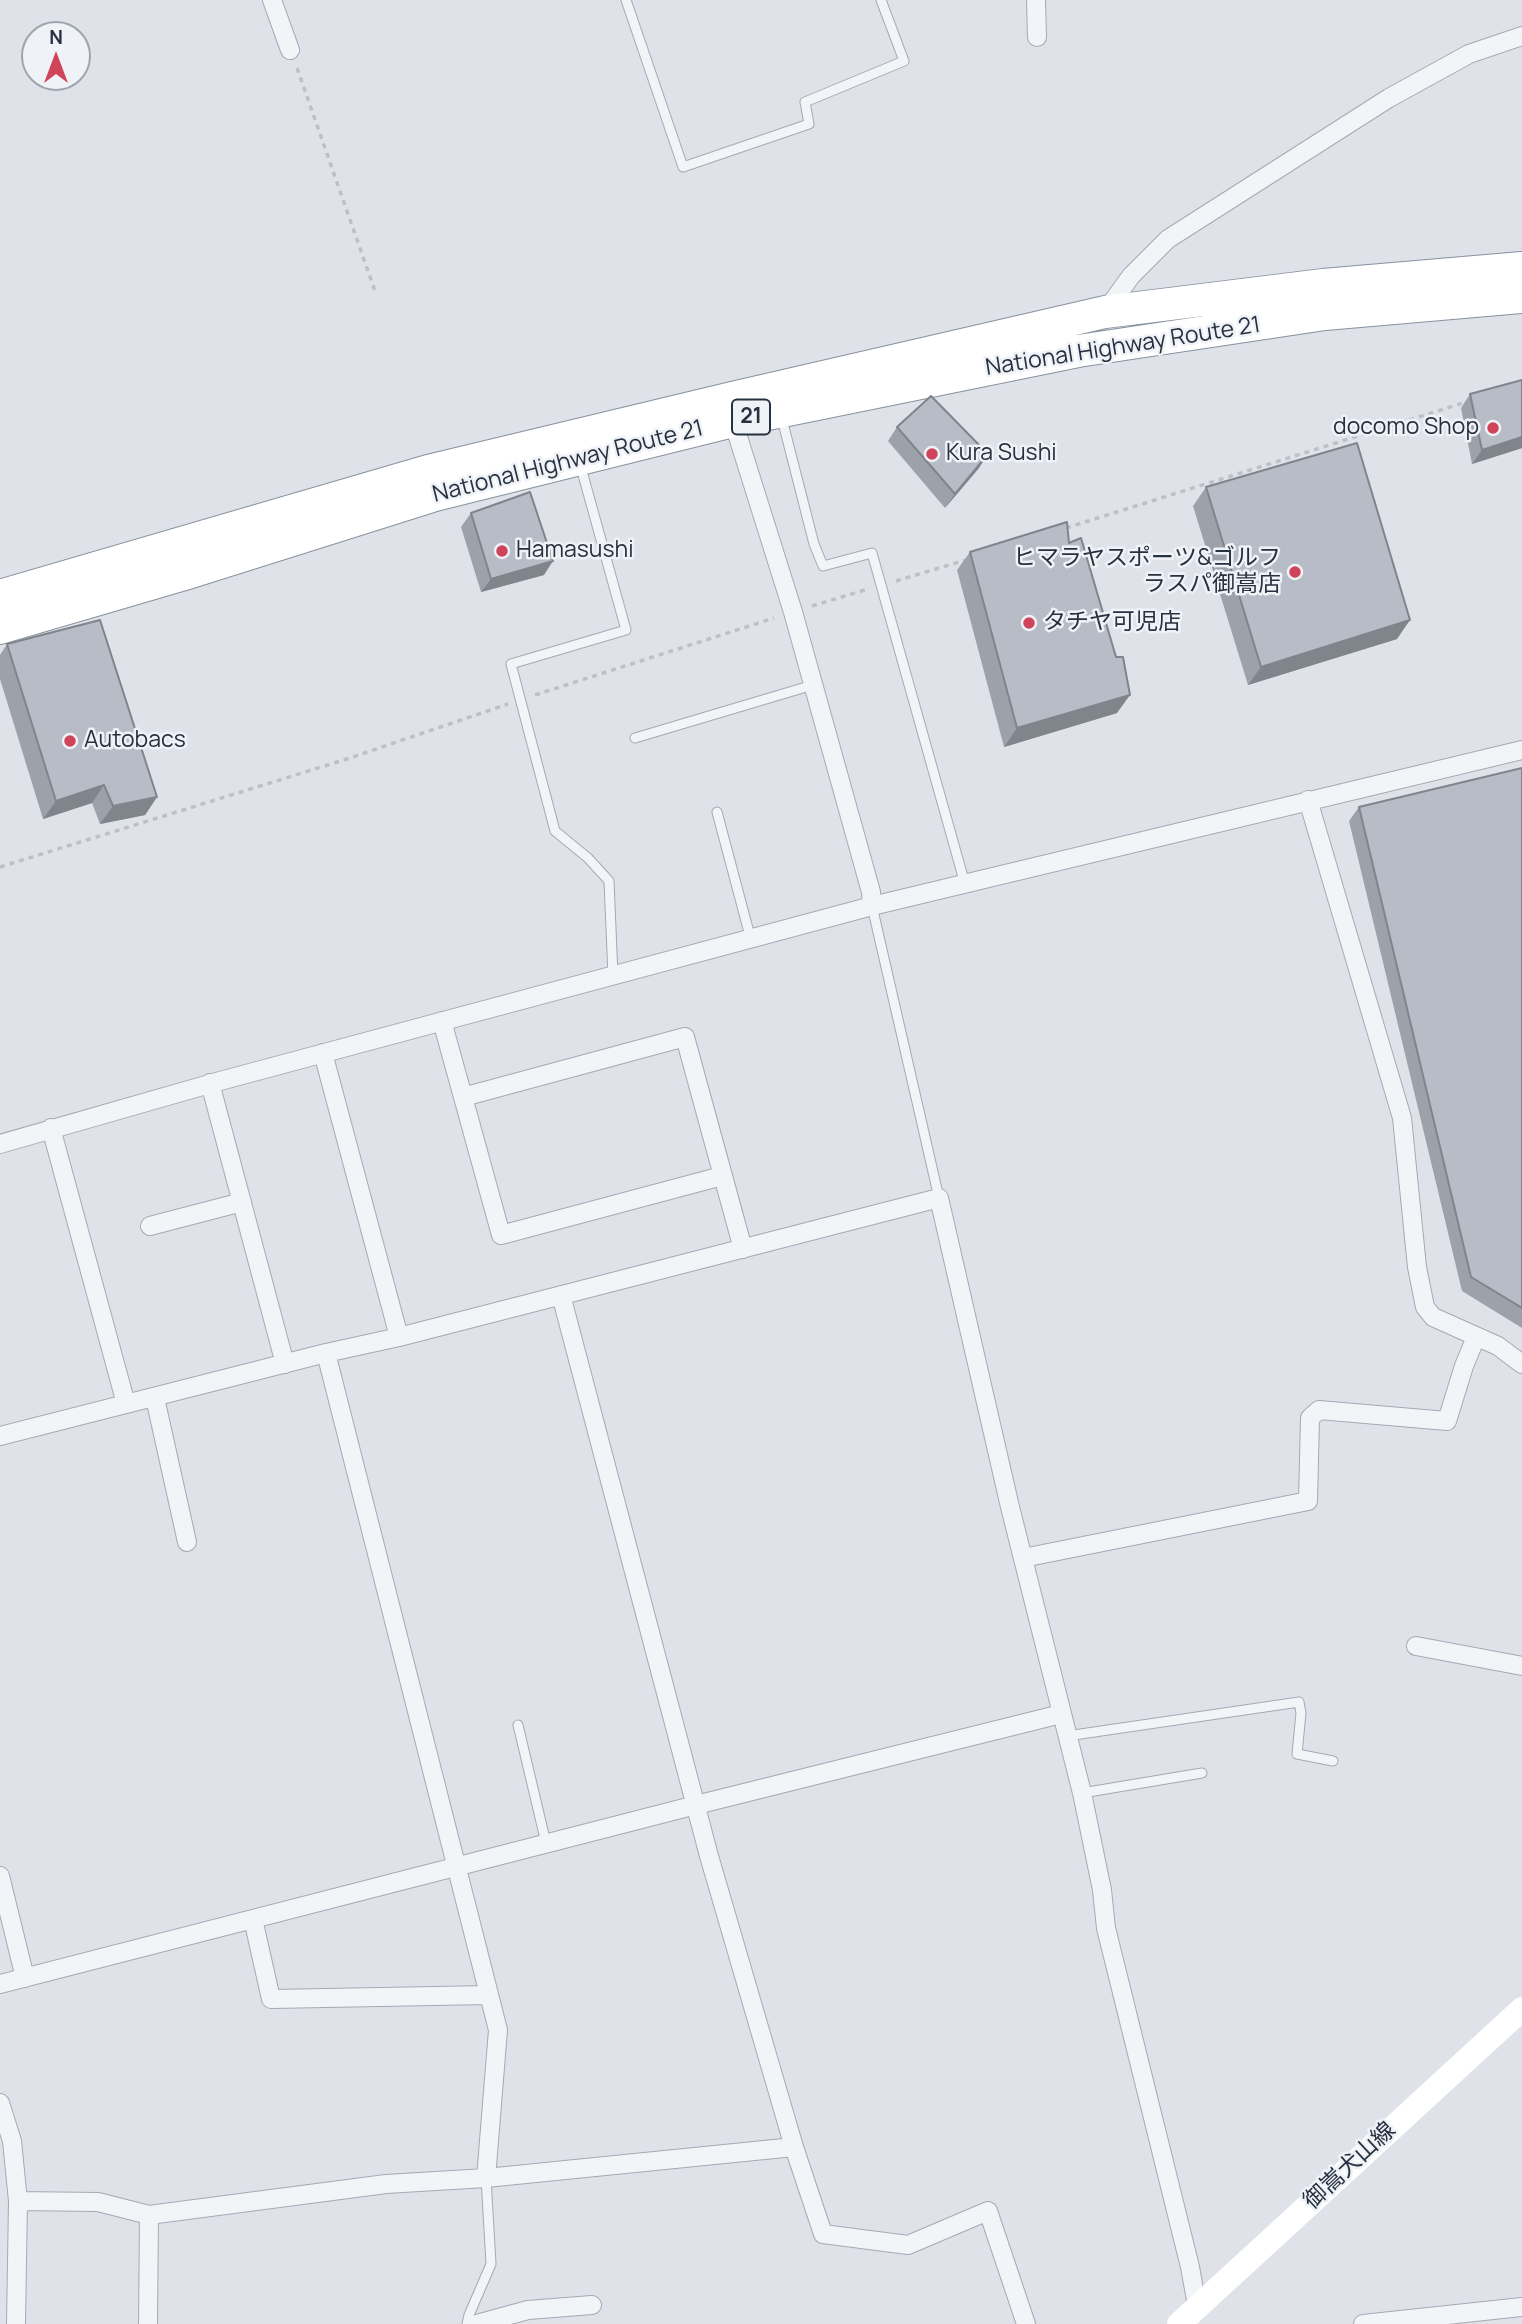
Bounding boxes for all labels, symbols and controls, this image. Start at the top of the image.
north arrow [21,21,91,91]
text: N [49,24,63,50]
street label: National Highway Route 21 [984,312,1262,382]
road number: 21 [732,400,770,434]
place label: docomo Shop [1333,414,1479,442]
street label: National Highway Route 21 [430,415,706,509]
marker: docomo Shop [1485,420,1501,436]
place label: Kura Sushi [946,440,1057,468]
marker: Kura Sushi [924,446,940,462]
place label: Hamasushi [516,537,634,565]
marker: Hamasushi [494,543,510,559]
place label: ヒマラヤスポーツ&ゴルフ ラスパ御嵩店 [1013,545,1281,599]
marker: ヒマラヤスポーツ&ゴルフ ラスパ御嵩店 [1287,564,1303,580]
place label: タチヤ可児店 [1043,609,1181,637]
marker: タチヤ可児店 [1021,615,1037,631]
place label: Autobacs [84,727,186,755]
marker: Autobacs [62,733,78,749]
street label: 御嵩犬山線 [1299,2117,1401,2215]

